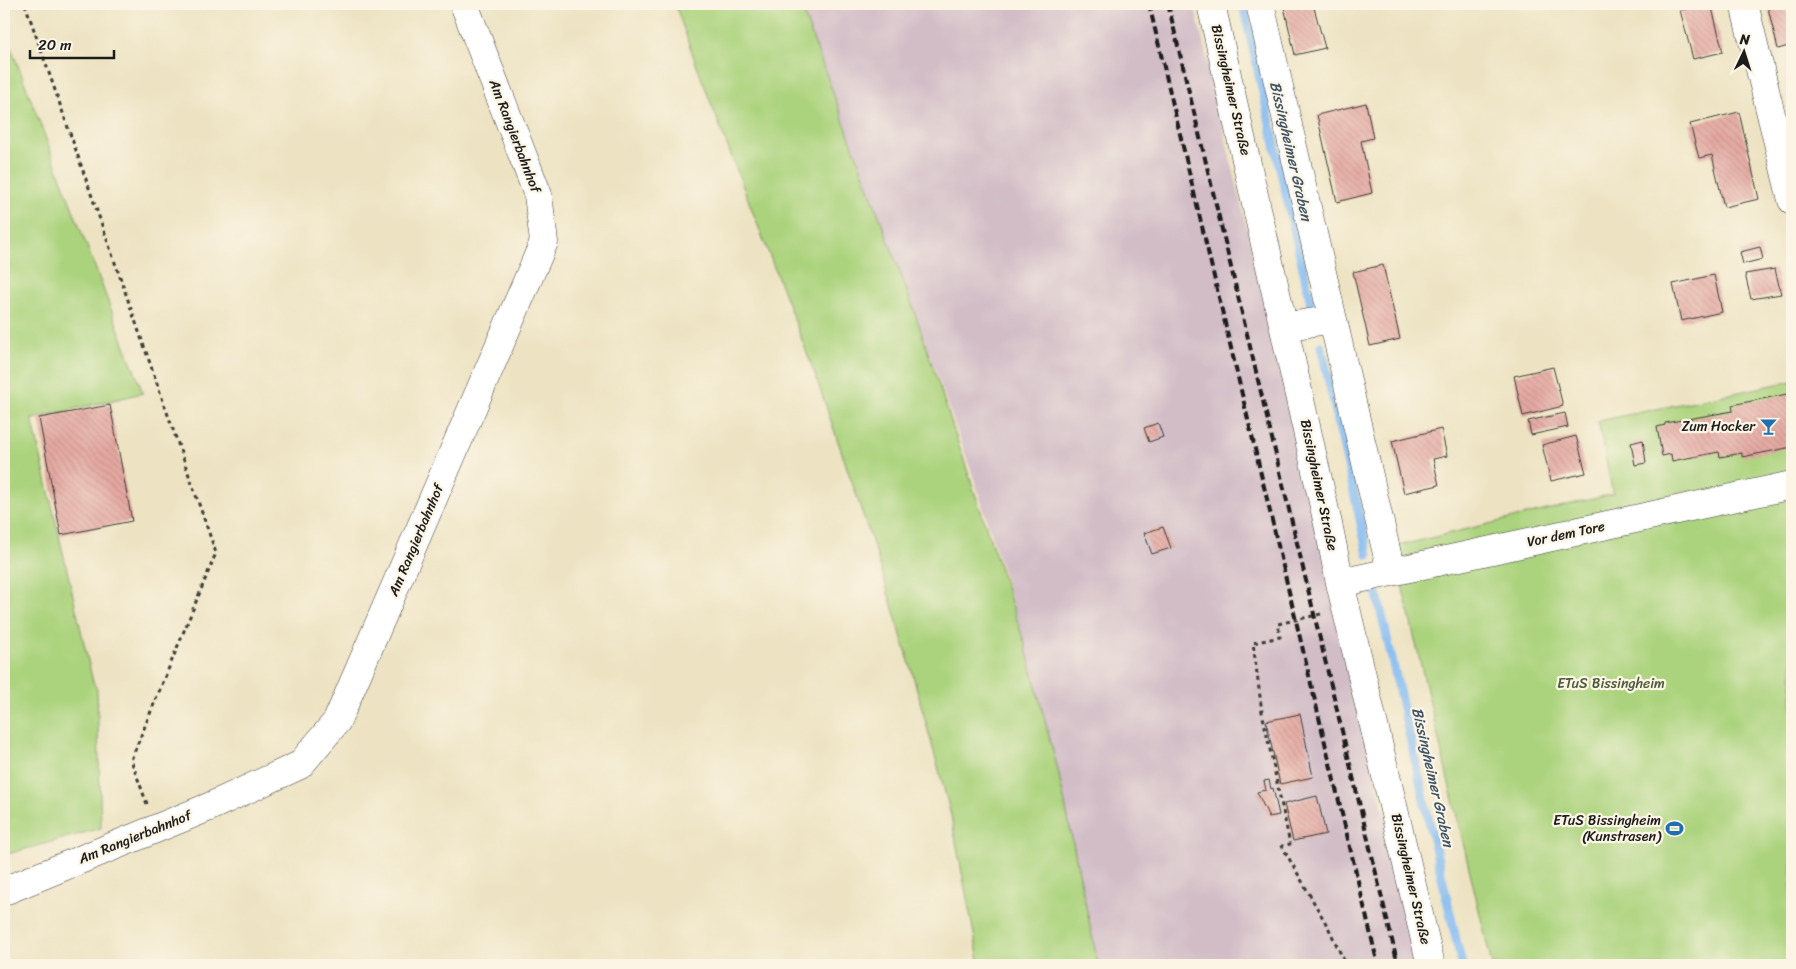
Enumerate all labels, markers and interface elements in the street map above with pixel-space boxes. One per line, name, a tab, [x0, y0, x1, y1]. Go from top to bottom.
street label: Bissingheimer Straße	[1204, 22, 1258, 158]
text: N	[1738, 27, 1751, 52]
scale bar	[30, 28, 114, 60]
north arrow	[1718, 28, 1768, 78]
text: 20 m	[38, 32, 72, 58]
street label: Am Rangierbahnhof	[481, 75, 549, 198]
water label: Bissingheimer Graben	[1262, 79, 1320, 225]
place label: Zum Hocker	[1682, 414, 1756, 439]
bar icon: Zum Hocker	[1759, 416, 1779, 436]
street label: Bissingheimer Straße	[1293, 417, 1345, 553]
street label: Am Rangierbahnhof	[381, 478, 452, 601]
street label: Vor dem Tore	[1525, 514, 1607, 554]
park label: ETuS Bissingheim	[1557, 671, 1665, 696]
water label: Bissingheimer Graben	[1404, 705, 1462, 851]
street label: Am Rangierbahnhof	[74, 802, 197, 871]
place label: ETuS Bissingheim (Kunstrasen)	[1553, 808, 1662, 849]
street label: Bissingheimer Straße	[1384, 811, 1438, 947]
sports icon: ETuS Bissingheim (Kunstrasen)	[1665, 818, 1685, 838]

